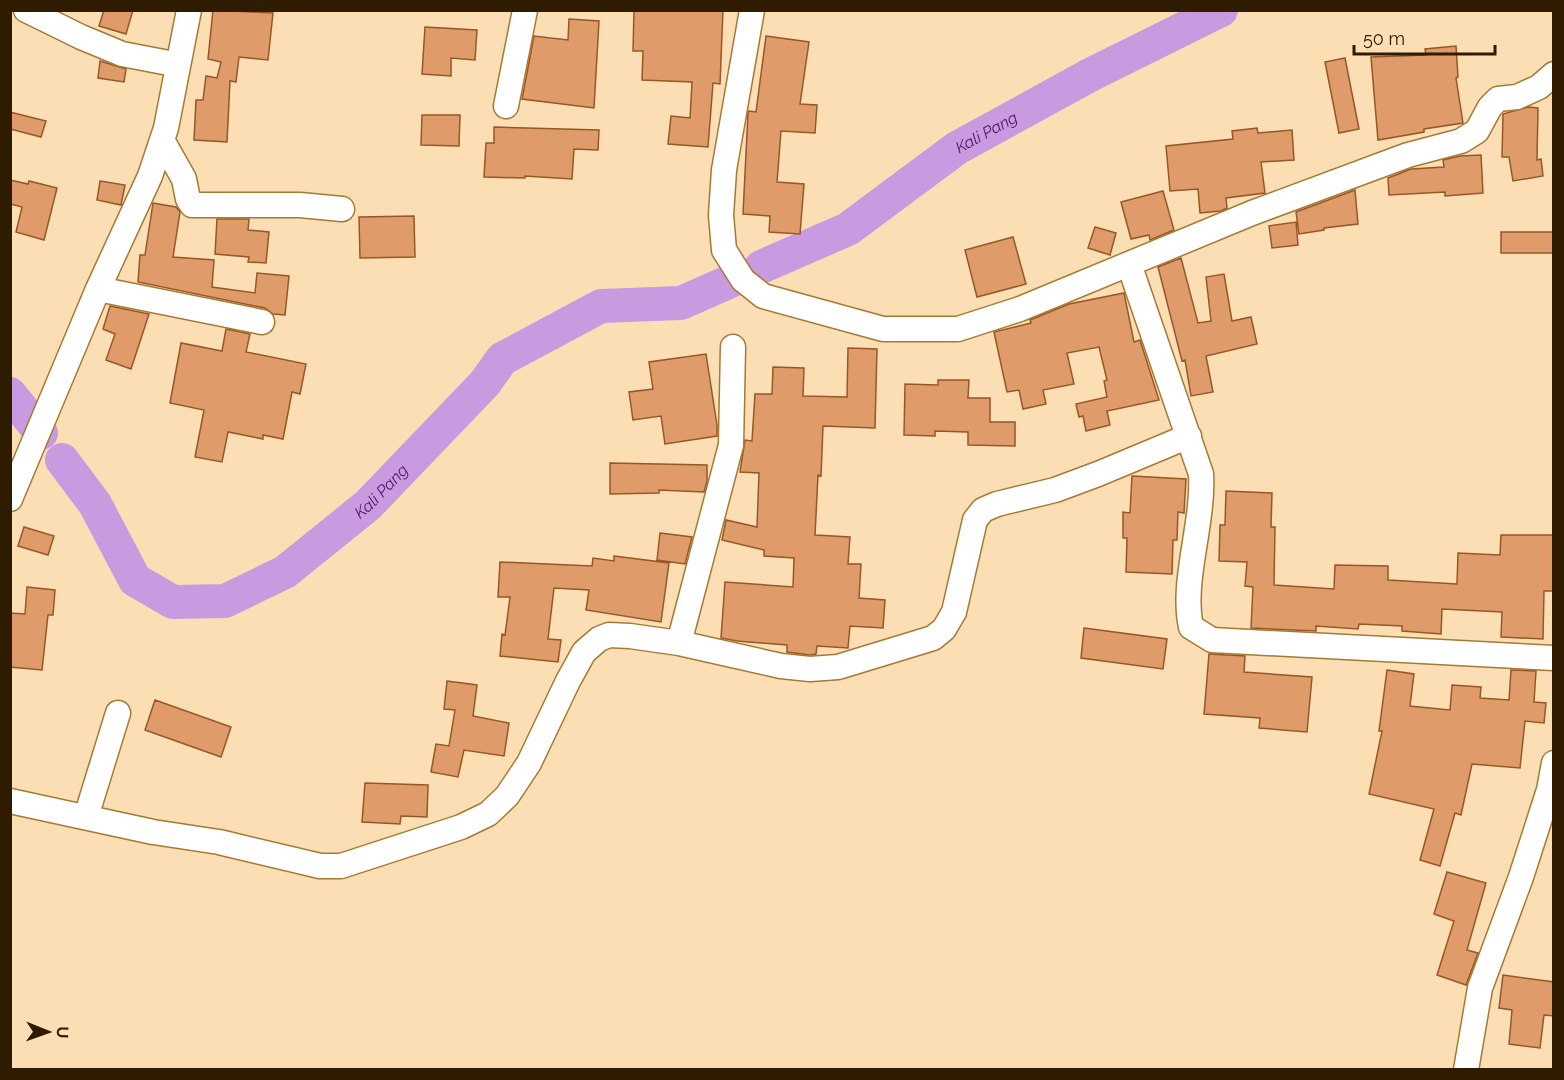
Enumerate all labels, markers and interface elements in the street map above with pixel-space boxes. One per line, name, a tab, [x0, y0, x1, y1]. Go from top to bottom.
scale bar	[1354, 18, 1495, 56]
text: 50 m	[1363, 28, 1405, 49]
water label: Kali Pang	[952, 107, 1021, 157]
water label: Kali Pang	[350, 460, 412, 522]
north arrow	[18, 1002, 78, 1062]
text: U	[53, 1026, 72, 1038]

